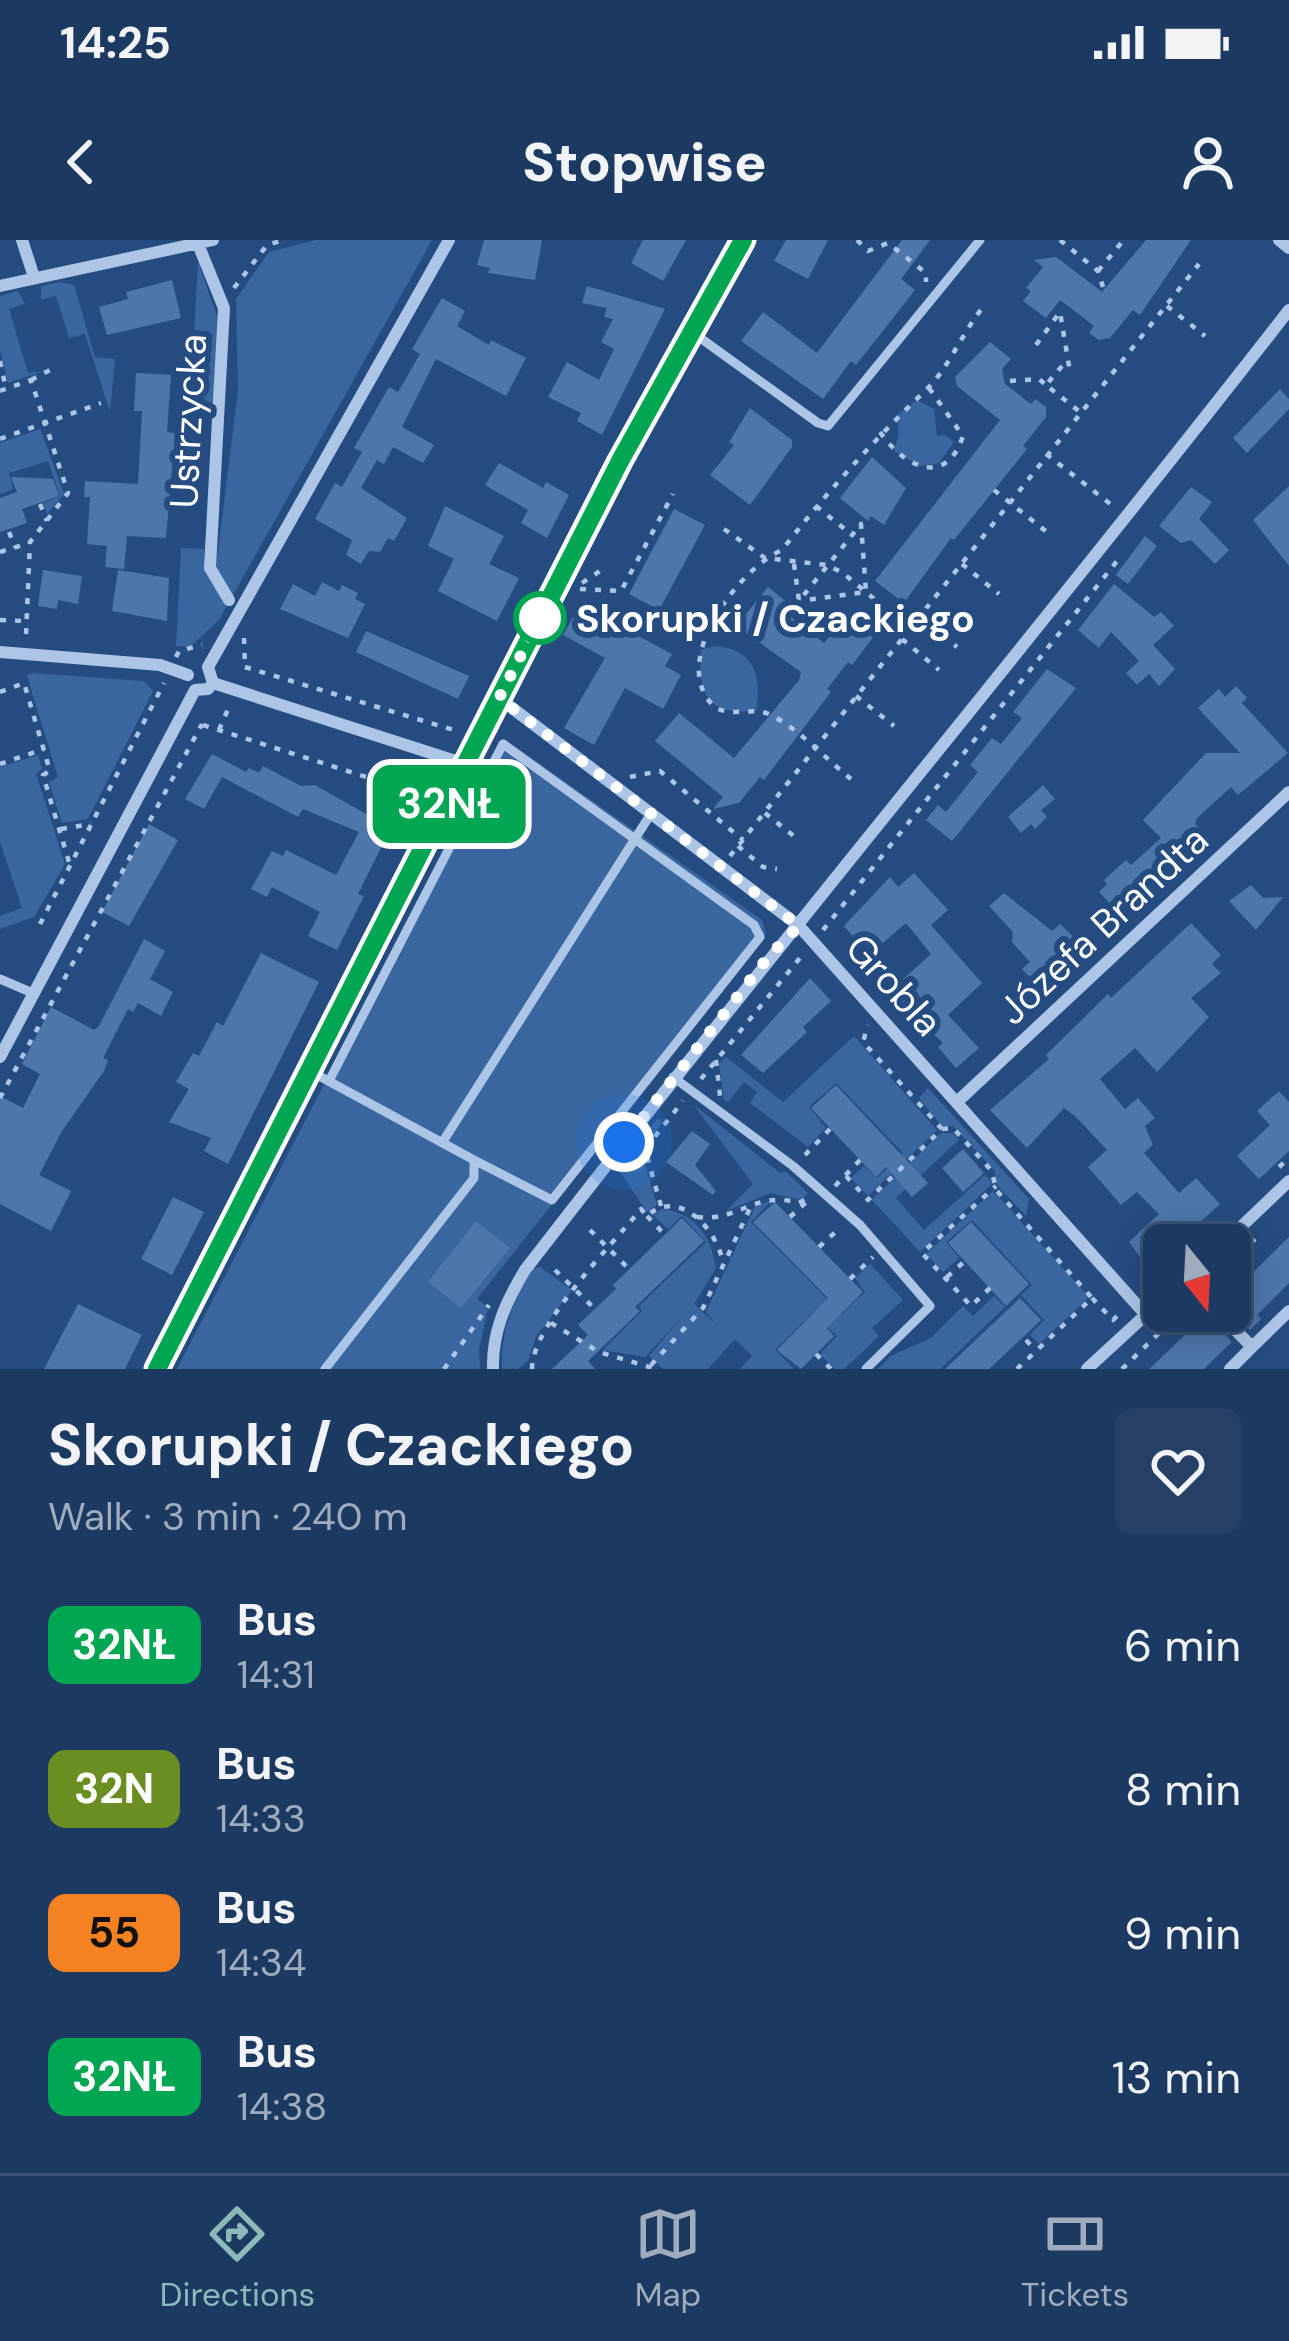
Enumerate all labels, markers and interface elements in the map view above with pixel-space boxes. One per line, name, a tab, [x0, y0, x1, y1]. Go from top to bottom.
text: 14:25	[60, 13, 171, 72]
text: Stopwise	[522, 127, 767, 198]
icon: back	[48, 129, 114, 195]
icon: person	[1175, 129, 1241, 195]
street label: Ustrzycka	[158, 332, 218, 510]
marker: Skorupki / Czackiego	[515, 593, 565, 643]
place label: Skorupki / Czackiego	[576, 593, 975, 644]
line badge: 32NŁ	[365, 765, 533, 843]
text: 32NŁ	[397, 776, 501, 831]
street label: Józefa Brandta	[987, 815, 1219, 1035]
street label: Grobla	[835, 923, 953, 1047]
your location	[594, 1112, 654, 1172]
north arrow	[1143, 1224, 1251, 1332]
map controls	[1143, 1224, 1251, 1332]
text: Skorupki / Czackiego	[48, 1408, 635, 1483]
button: heart	[1115, 1408, 1241, 1534]
text: Walk · 3 min · 240 m	[48, 1491, 408, 1542]
text: Bus	[237, 1590, 317, 1649]
text: 6 min	[1124, 1616, 1241, 1675]
text: 32NŁ	[72, 1617, 177, 1672]
text: 14:31	[237, 1649, 315, 1700]
text: Bus	[216, 1734, 296, 1793]
text: 8 min	[1125, 1760, 1241, 1819]
text: 32N	[74, 1761, 154, 1816]
text: 14:33	[216, 1793, 306, 1844]
text: Bus	[216, 1878, 296, 1937]
text: 9 min	[1124, 1904, 1241, 1963]
text: 55	[88, 1905, 140, 1960]
text: 14:34	[216, 1937, 306, 1988]
text: Bus	[237, 2022, 317, 2081]
text: 13 min	[1112, 2048, 1241, 2107]
text: 32NŁ	[72, 2049, 177, 2104]
text: 14:38	[237, 2081, 327, 2132]
tab: Directions	[160, 2201, 315, 2316]
tab: Map	[635, 2201, 701, 2316]
tab: Tickets	[1021, 2201, 1129, 2316]

